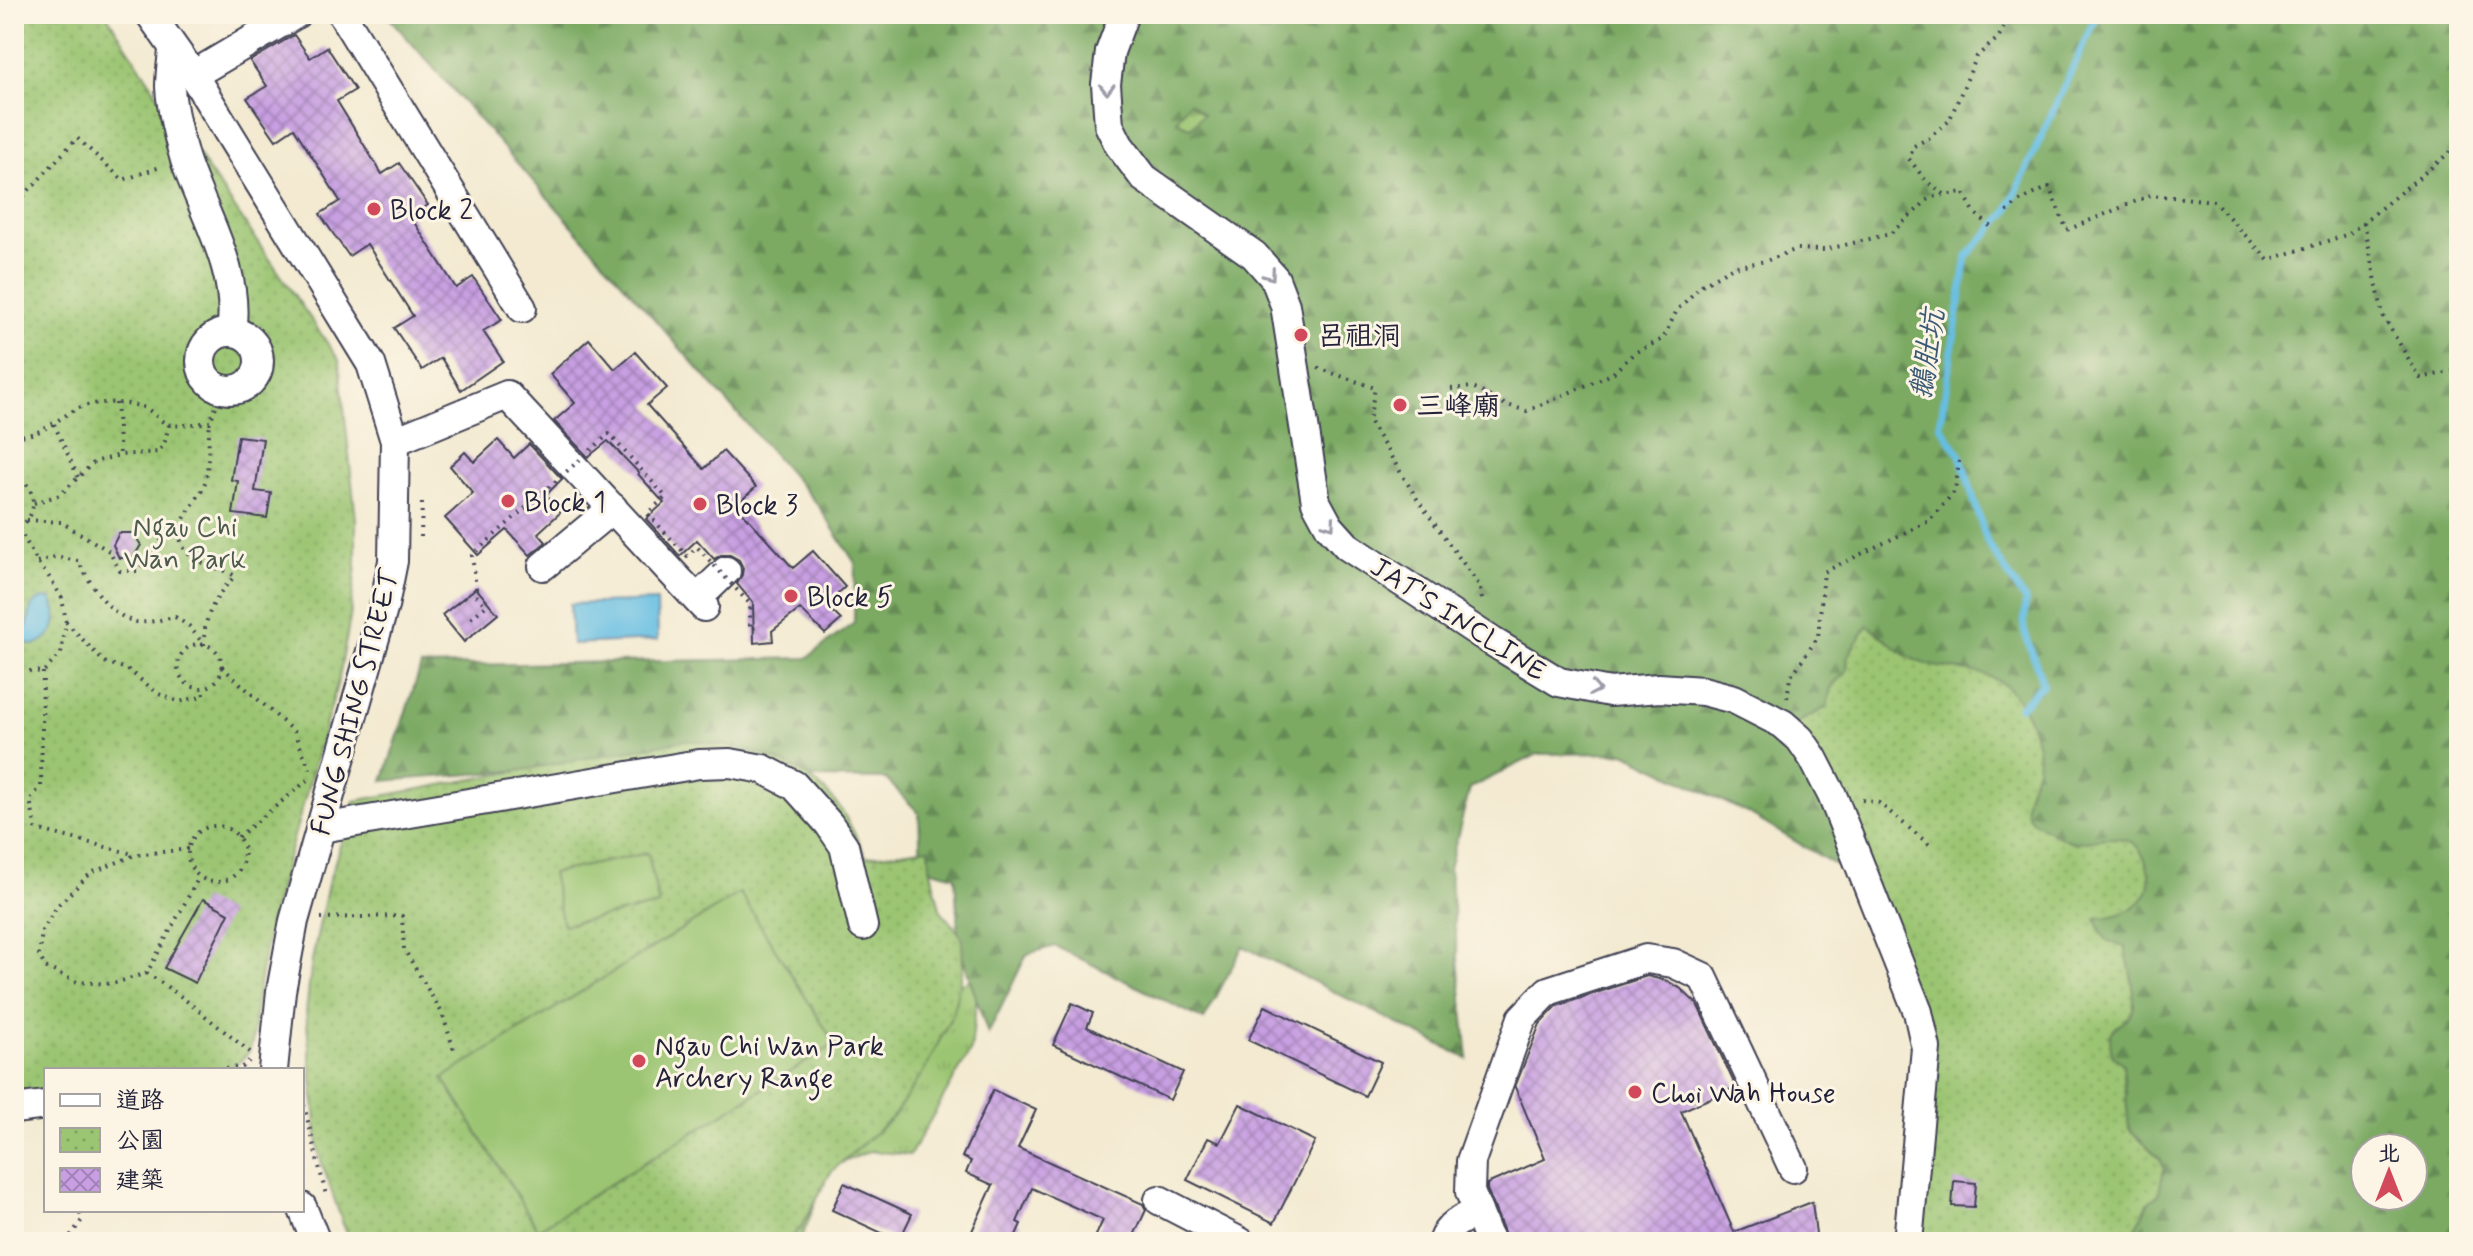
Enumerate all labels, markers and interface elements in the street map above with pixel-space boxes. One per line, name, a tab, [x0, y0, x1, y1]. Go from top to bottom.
one-way arrow	[1098, 83, 1116, 96]
place label: Block 2	[390, 193, 473, 230]
marker: Block 2	[365, 200, 383, 218]
one-way arrow	[1260, 266, 1275, 281]
water label: 鵝肚坑	[1902, 304, 1955, 402]
place label: 呂祖洞	[1317, 319, 1401, 356]
marker: 呂祖洞	[1292, 326, 1310, 344]
place label: 三峰廟	[1416, 389, 1500, 426]
marker: 三峰廟	[1391, 396, 1409, 414]
place label: Block 1	[524, 485, 606, 522]
place label: Block 3	[716, 488, 798, 525]
marker: Block 1	[499, 492, 517, 510]
marker: Block 3	[691, 495, 709, 513]
park label: Ngau Chi Wan Park	[124, 510, 247, 579]
one-way arrow	[1320, 516, 1335, 530]
street label: JAT'S INCLINE	[1363, 549, 1553, 691]
street label: FUNG SHING STREET	[303, 565, 410, 840]
place label: Block 5	[807, 580, 893, 617]
marker: Block 5	[782, 587, 800, 605]
one-way arrow	[1588, 680, 1601, 697]
place label: Ngau Chi Wan Park Archery Range	[655, 1029, 884, 1101]
marker: Ngau Chi Wan Park Archery Range	[630, 1052, 648, 1070]
legend	[44, 1068, 304, 1212]
place label: Choi Wah House	[1651, 1076, 1836, 1113]
marker: Choi Wah House	[1626, 1083, 1644, 1101]
text: 道路	[116, 1086, 164, 1117]
text: 公園	[116, 1126, 164, 1157]
north arrow	[2349, 1132, 2429, 1212]
text: 北	[2378, 1140, 2400, 1168]
text: 建築	[116, 1166, 164, 1197]

